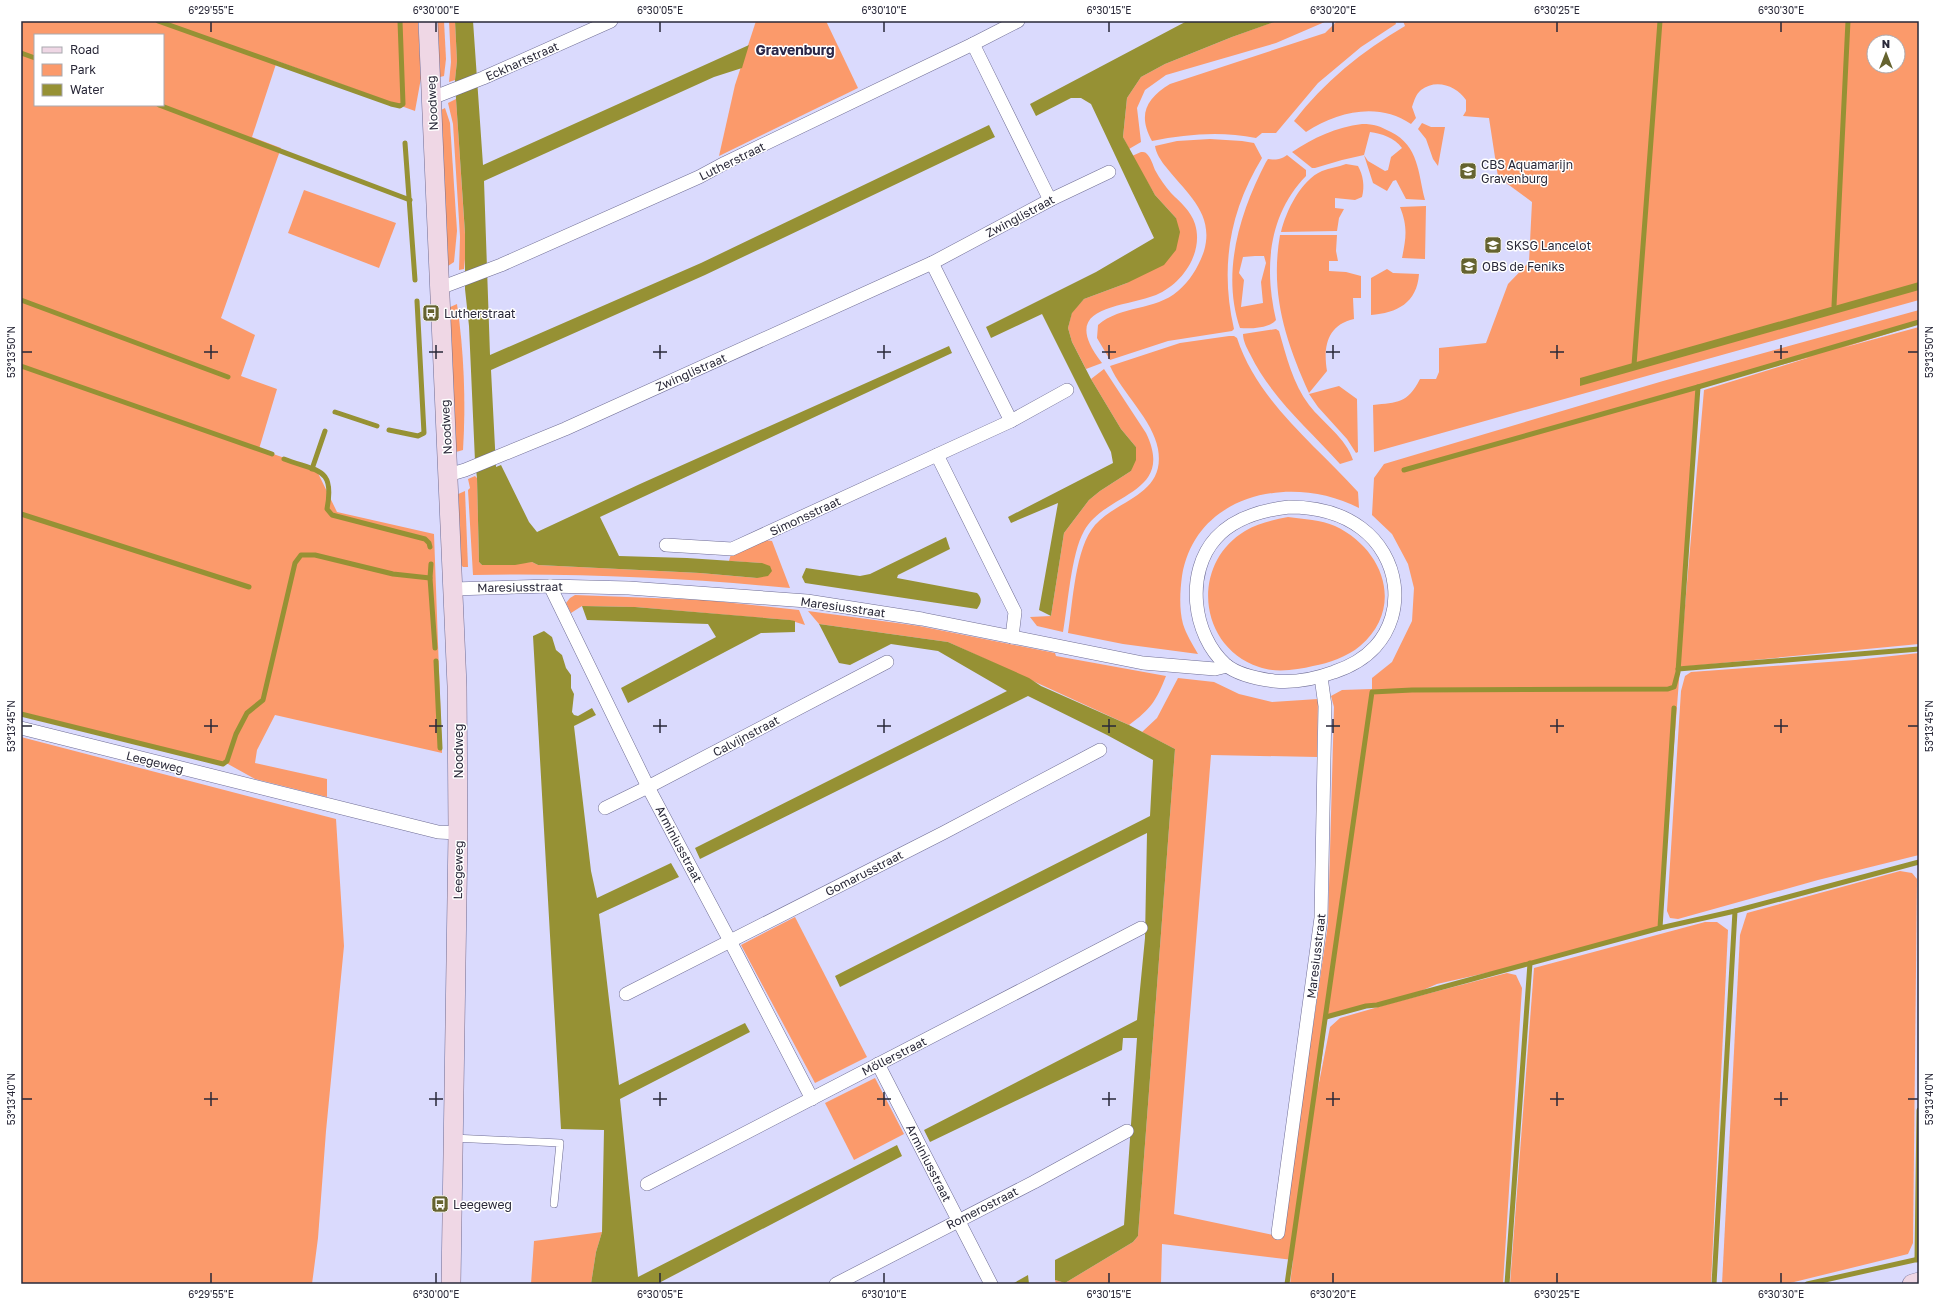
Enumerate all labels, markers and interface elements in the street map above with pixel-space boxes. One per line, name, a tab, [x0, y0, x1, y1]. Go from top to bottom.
text: 6°29'55"E	[188, 4, 234, 16]
text: 6°30'00"E	[413, 4, 459, 16]
text: 6°30'05"E	[637, 4, 683, 16]
text: 6°30'10"E	[861, 4, 907, 16]
text: 6°30'15"E	[1087, 4, 1131, 16]
text: 6°30'20"E	[1310, 4, 1356, 16]
text: 6°30'25"E	[1534, 4, 1580, 16]
text: 6°30'30"E	[1758, 4, 1804, 16]
legend	[34, 34, 164, 106]
north arrow	[1866, 34, 1906, 74]
text: N	[1882, 37, 1890, 50]
street label: Eckhartstraat	[483, 38, 561, 84]
district label: Gravenburg	[755, 41, 835, 58]
text: Road	[70, 42, 99, 57]
text: Park	[70, 62, 96, 77]
street label: Noodweg	[423, 75, 441, 131]
text: Water	[70, 82, 104, 97]
street label: Lutherstraat	[697, 138, 768, 183]
place label: CBS Aquamarijn Gravenburg	[1481, 157, 1573, 186]
school or university icon: CBS Aquamarijn Gravenburg	[1458, 161, 1478, 181]
street label: Zwinglistraat	[983, 192, 1057, 240]
school or university icon: SKSG Lancelot	[1483, 235, 1503, 255]
place label: SKSG Lancelot	[1506, 238, 1591, 253]
school or university icon: OBS de Feniks	[1459, 256, 1479, 276]
place label: OBS de Feniks	[1482, 259, 1565, 274]
bus stop icon: Lutherstraat	[421, 303, 441, 323]
place label: Lutherstraat	[444, 306, 516, 321]
text: 53°13'50"N	[5, 326, 17, 378]
text: 53°13'50"N	[1923, 326, 1935, 378]
street label: Zwinglistraat	[653, 350, 729, 394]
street label: Noodweg	[437, 399, 455, 455]
street label: Simonsstraat	[767, 493, 843, 539]
street label: Maresiusstraat	[477, 579, 563, 595]
street label: Maresiusstraat	[799, 594, 887, 620]
text: 53°13'45"N	[5, 700, 17, 752]
text: 53°13'45"N	[1923, 700, 1935, 752]
street label: Calvijnstraat	[710, 712, 782, 760]
street label: Noodweg	[451, 724, 466, 778]
street label: Leegeweg	[125, 748, 185, 776]
street label: Arminiusstraat	[652, 803, 706, 885]
street label: Leegeweg	[450, 840, 466, 900]
street label: Gomarusstraat	[823, 847, 906, 899]
street label: Maresiusstraat	[1303, 912, 1329, 999]
street label: Möllerstraat	[859, 1033, 929, 1079]
text: 53°13'40"N	[5, 1073, 17, 1125]
text: 53°13'40"N	[1923, 1073, 1935, 1125]
street label: Arminiusstraat	[903, 1122, 955, 1204]
street label: Romerostraat	[944, 1183, 1021, 1233]
bus stop icon: Leegeweg	[430, 1194, 450, 1214]
place label: Leegeweg	[453, 1197, 512, 1212]
text: 6°29'55"E	[188, 1288, 234, 1300]
text: 6°30'00"E	[413, 1288, 459, 1300]
text: 6°30'05"E	[637, 1288, 683, 1300]
text: 6°30'10"E	[861, 1288, 907, 1300]
text: 6°30'15"E	[1087, 1288, 1131, 1300]
text: 6°30'20"E	[1310, 1288, 1356, 1300]
text: 6°30'25"E	[1534, 1288, 1580, 1300]
text: 6°30'30"E	[1758, 1288, 1804, 1300]

